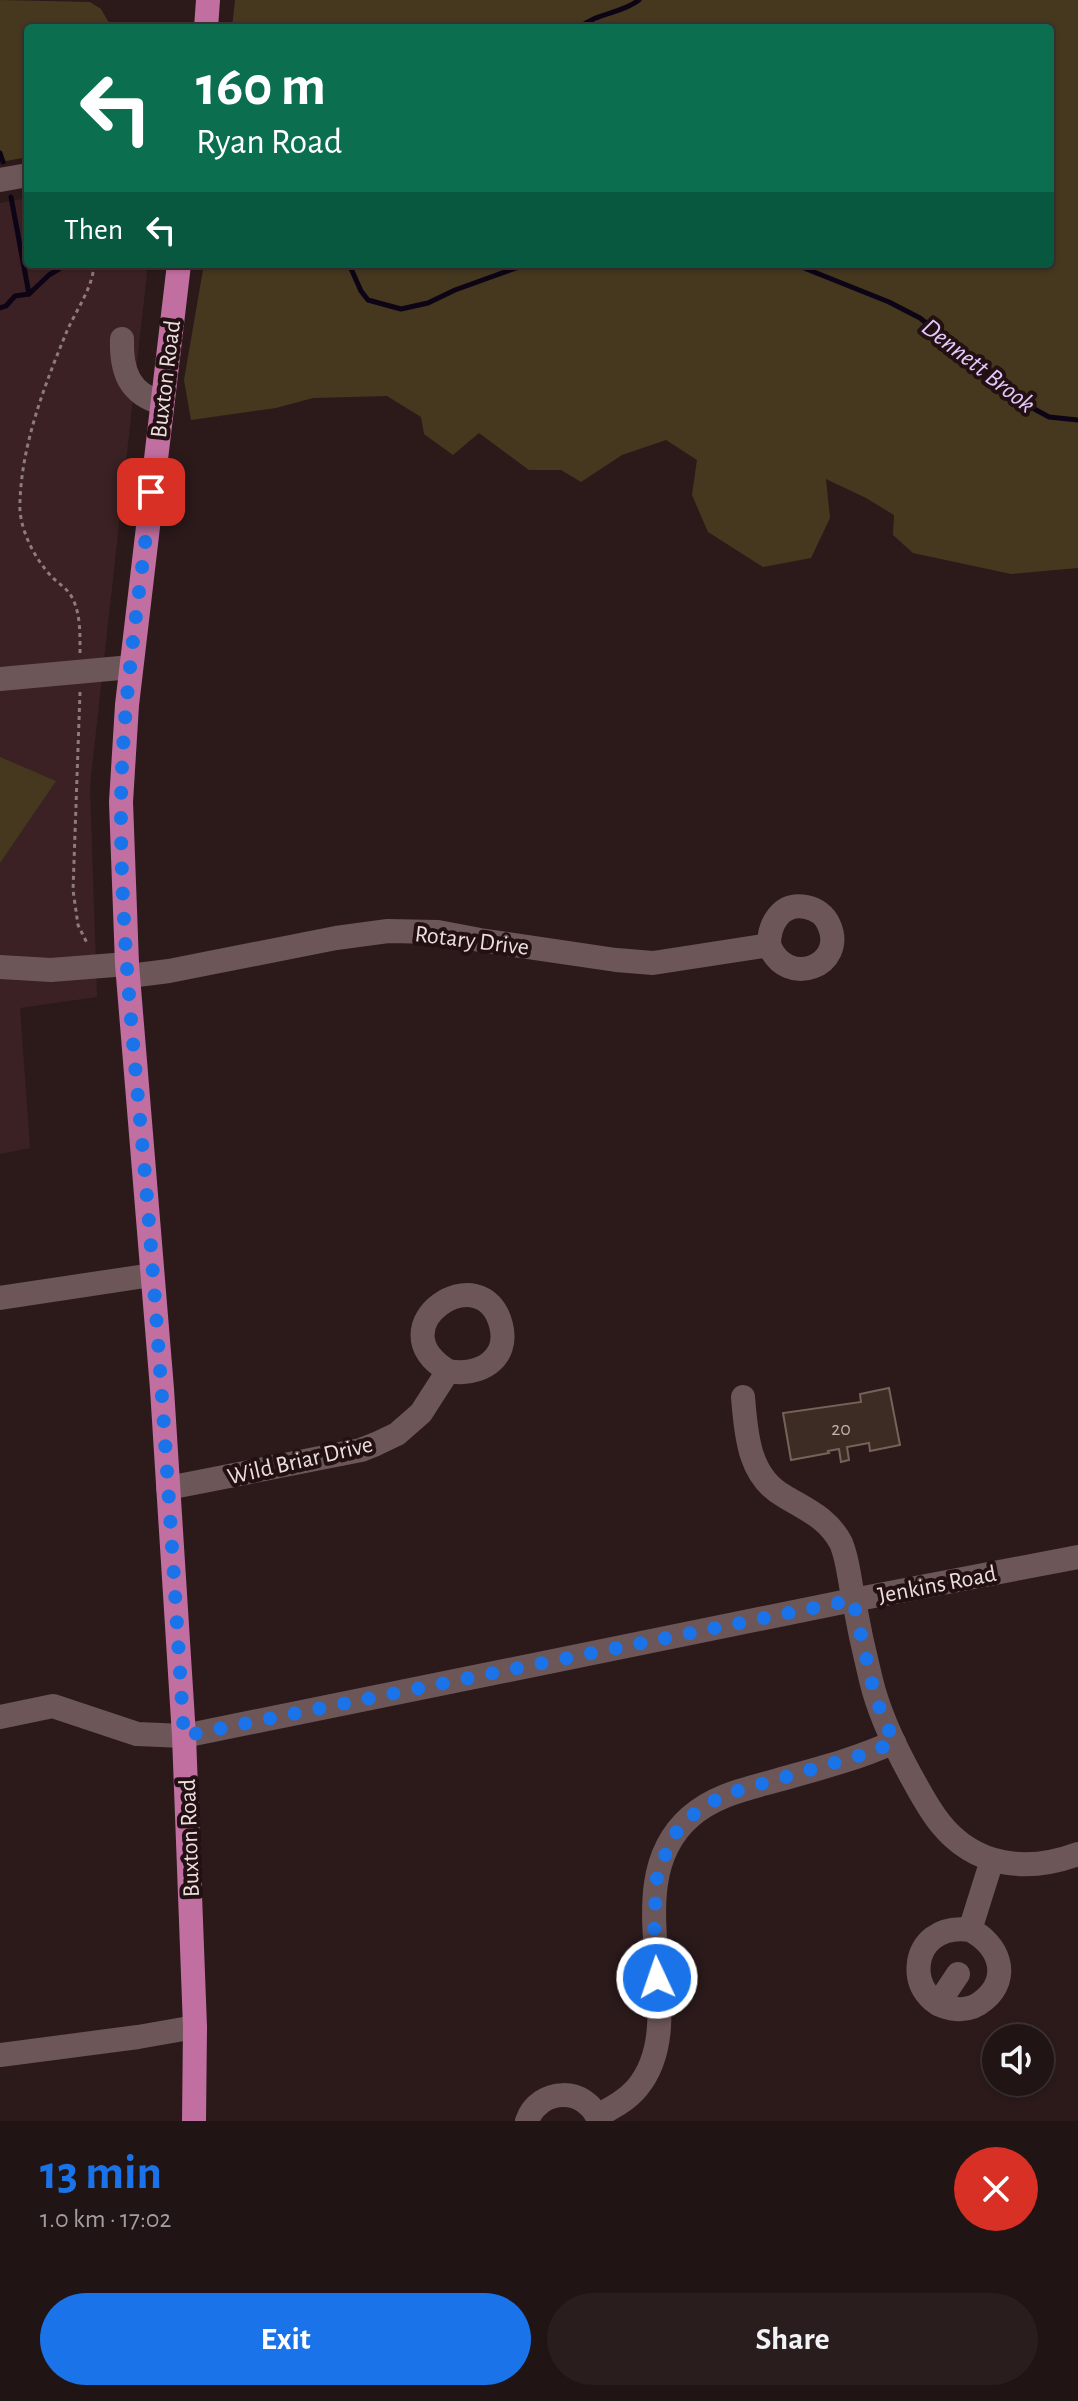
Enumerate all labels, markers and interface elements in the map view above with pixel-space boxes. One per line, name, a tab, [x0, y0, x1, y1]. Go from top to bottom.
icon: left	[64, 56, 168, 160]
text: 160 m	[196, 59, 326, 115]
text: Ryan Road	[196, 124, 342, 160]
icon: left	[139, 208, 183, 252]
text: Then	[64, 215, 123, 245]
water label: Dennett Brook	[917, 314, 1040, 418]
street label: Buxton Road	[147, 319, 185, 439]
pin	[117, 458, 185, 526]
icon: arrive	[129, 470, 173, 514]
street label: Rotary Drive	[413, 922, 530, 960]
house number: 20	[831, 1419, 851, 1439]
street label: Wild Briar Drive	[225, 1433, 375, 1489]
street label: Jenkins Road	[876, 1562, 998, 1608]
street label: Buxton Road	[176, 1778, 204, 1898]
position arrow	[615, 1936, 699, 2020]
map controls	[982, 2024, 1054, 2096]
button: sound	[982, 2024, 1054, 2096]
button: close	[954, 2147, 1038, 2231]
text: 13 min	[40, 2150, 162, 2198]
text: 1.0 km · 17:02	[40, 2206, 171, 2232]
button: Exit	[40, 2293, 531, 2385]
button: Share	[547, 2293, 1038, 2385]

